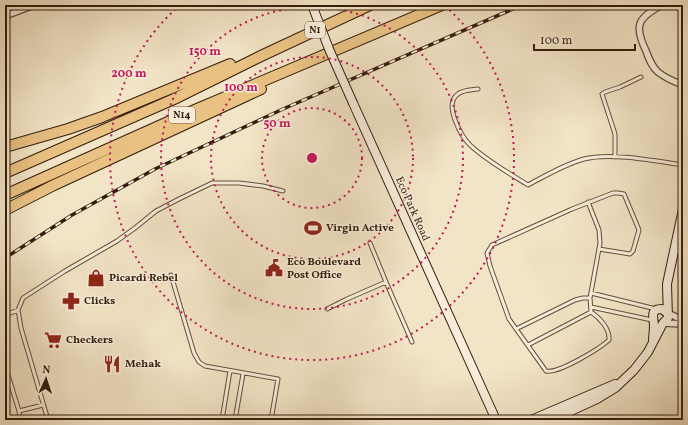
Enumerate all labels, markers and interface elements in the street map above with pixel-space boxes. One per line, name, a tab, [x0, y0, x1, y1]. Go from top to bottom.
road number: N1	[305, 22, 325, 38]
scale bar	[534, 26, 635, 52]
text: 100 m	[540, 33, 573, 49]
text: 150 m	[189, 44, 221, 60]
text: 200 m	[111, 66, 147, 82]
text: 100 m	[224, 80, 258, 96]
road number: N14	[169, 107, 195, 123]
text: 50 m	[263, 116, 291, 132]
centre of rings	[305, 151, 319, 165]
street label: Eco Park Road	[391, 174, 433, 244]
sports icon: Virgin Active	[303, 218, 323, 238]
place label: Virgin Active	[326, 221, 394, 236]
place label: Eco Boulevard Post Office	[287, 255, 361, 283]
public building icon: Eco Boulevard Post Office	[264, 258, 284, 278]
shop icon: Picardi Rebel	[86, 268, 106, 288]
place label: Picardi Rebel	[109, 271, 178, 286]
pharmacy icon: Clicks	[61, 291, 81, 311]
place label: Clicks	[84, 294, 115, 309]
supermarket icon: Checkers	[43, 330, 63, 350]
place label: Checkers	[66, 333, 113, 348]
restaurant icon: Mehak	[102, 354, 122, 374]
place label: Mehak	[125, 357, 161, 372]
north arrow	[26, 359, 66, 399]
text: N	[42, 363, 51, 378]

